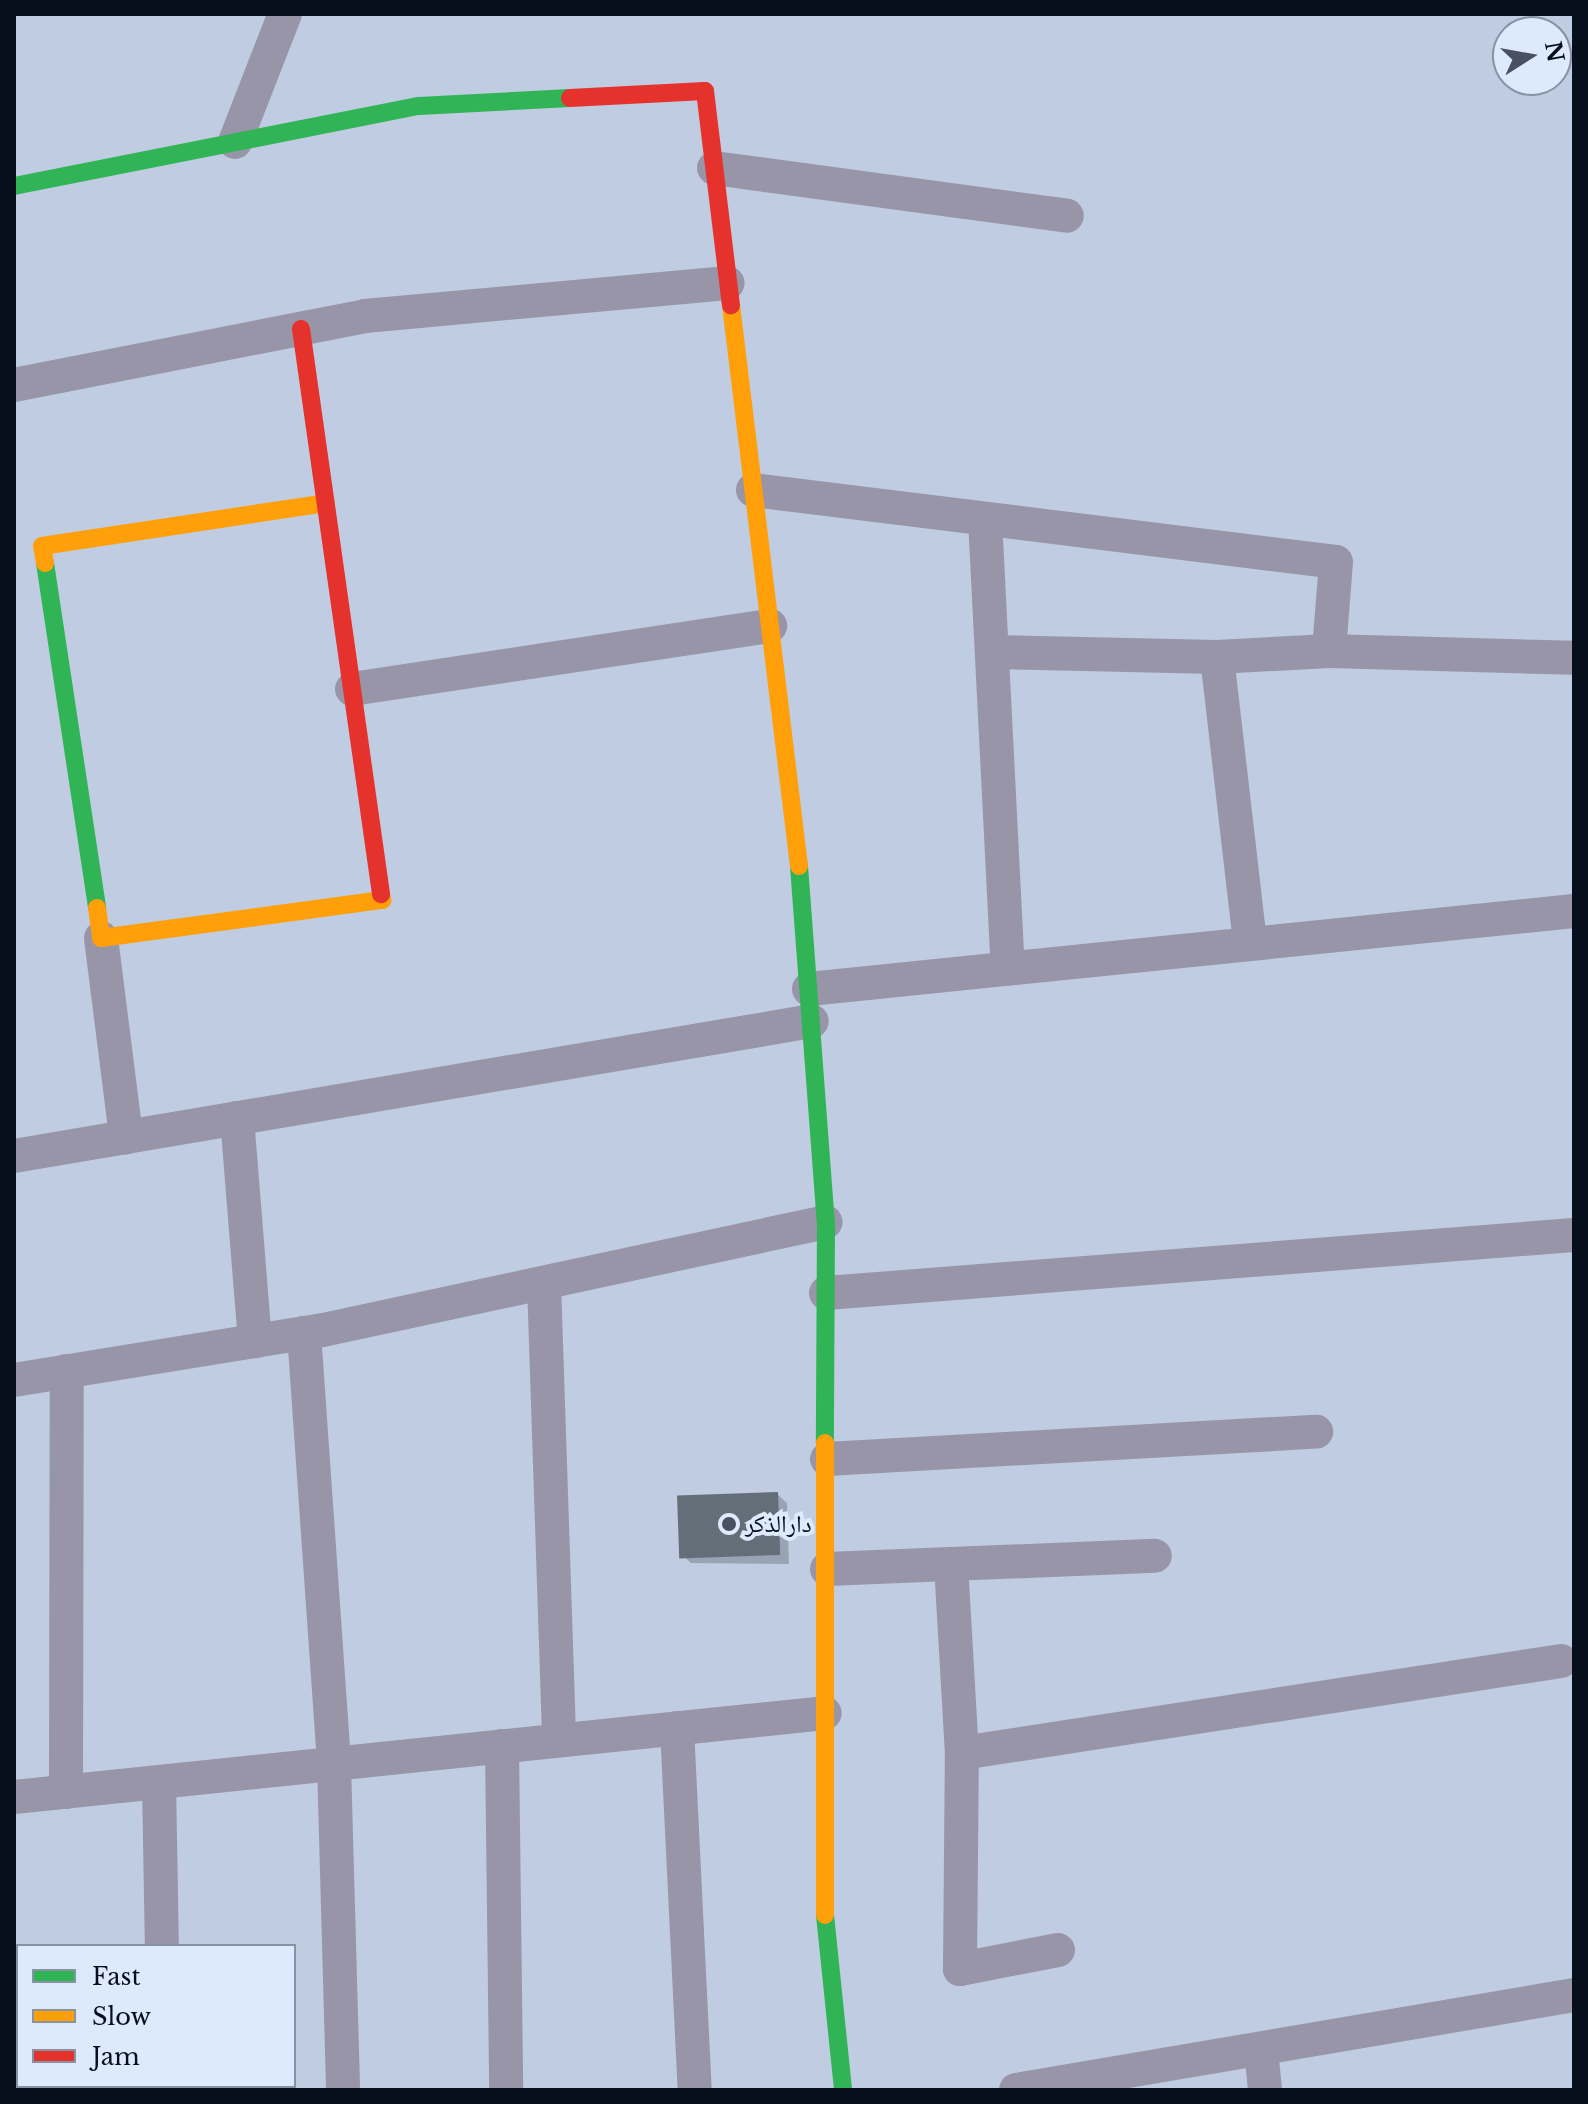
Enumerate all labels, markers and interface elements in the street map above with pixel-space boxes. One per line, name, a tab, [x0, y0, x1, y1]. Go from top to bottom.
north arrow	[1492, 16, 1572, 96]
text: N	[1539, 39, 1569, 64]
place label: دارالذکر	[745, 1510, 812, 1538]
marker: دارالذکر	[720, 1515, 738, 1533]
legend	[16, 1944, 296, 2088]
text: Fast	[92, 1962, 140, 1991]
text: Slow	[92, 2002, 151, 2031]
text: Jam	[92, 2042, 140, 2071]

